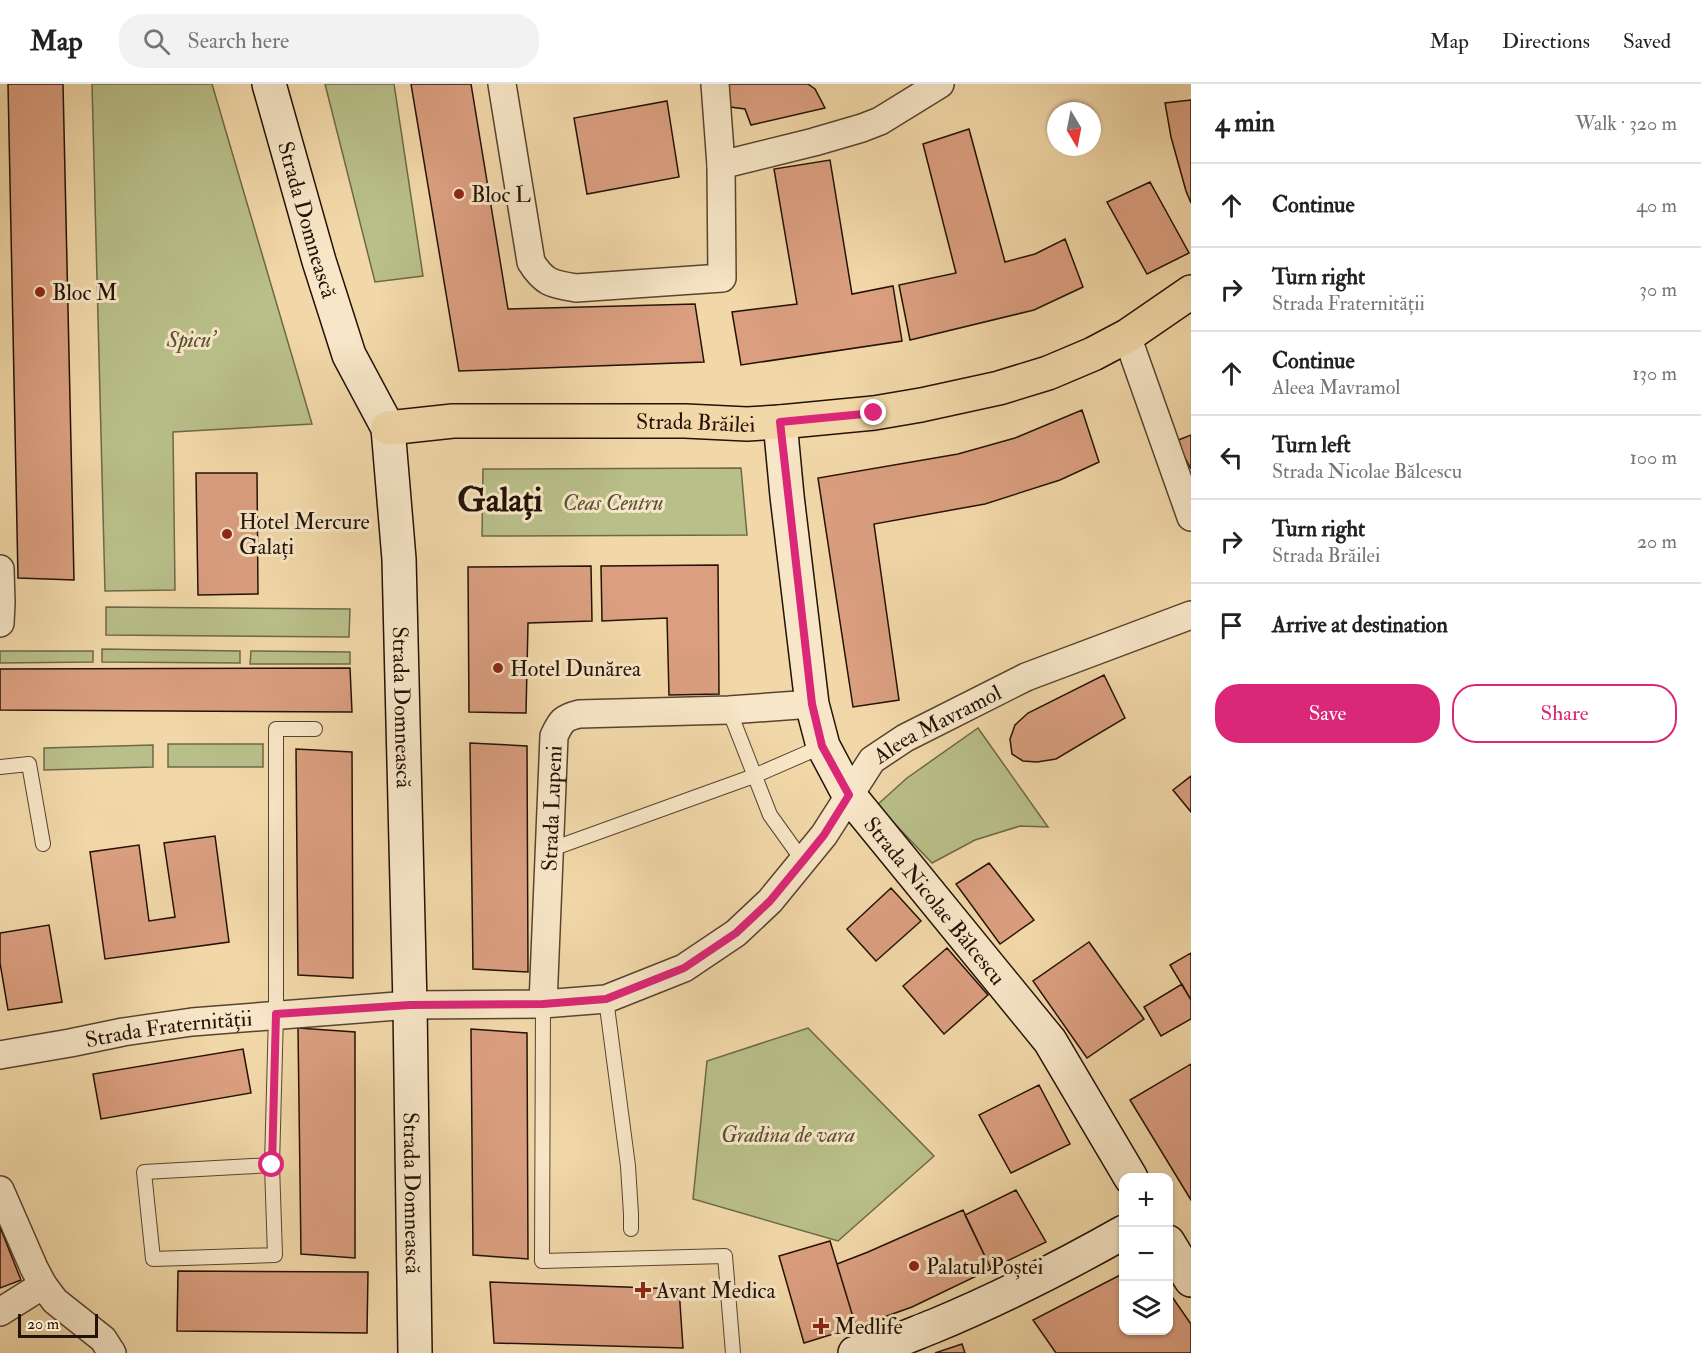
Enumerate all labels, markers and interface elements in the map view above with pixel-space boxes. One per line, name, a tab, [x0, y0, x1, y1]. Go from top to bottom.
search box	[119, 14, 539, 68]
text: Map	[30, 24, 83, 59]
icon: search	[140, 25, 173, 58]
text: Search here	[188, 27, 289, 55]
text: Map	[1429, 28, 1469, 55]
text: Directions	[1502, 28, 1590, 55]
text: Saved	[1623, 28, 1671, 55]
north arrow	[1047, 102, 1101, 156]
text: 4 min	[1215, 107, 1275, 139]
text: Walk · 320 m	[1575, 111, 1677, 136]
street label: Strada Domnească	[271, 138, 343, 303]
place label: Bloc L	[471, 181, 531, 209]
marker: Bloc L	[452, 187, 466, 201]
icon: ahead	[1215, 189, 1248, 222]
text: Continue	[1272, 191, 1355, 219]
text: 40 m	[1636, 193, 1677, 218]
text: Turn right	[1272, 263, 1365, 291]
icon: right	[1215, 273, 1248, 306]
text: 30 m	[1639, 277, 1677, 302]
place label: Bloc M	[52, 279, 117, 307]
marker: Bloc M	[33, 285, 47, 299]
text: Strada Fraternității	[1272, 291, 1425, 316]
park label: Spicu'	[166, 326, 218, 354]
text: Continue	[1272, 347, 1355, 375]
icon: ahead	[1215, 357, 1248, 390]
text: 130 m	[1632, 361, 1677, 386]
text: Aleea Mavramol	[1272, 375, 1400, 400]
route end	[860, 399, 886, 425]
street label: Strada Brăilei	[636, 408, 756, 439]
text: Turn left	[1272, 431, 1351, 459]
icon: left	[1215, 441, 1248, 474]
text: 100 m	[1630, 445, 1677, 470]
text: Strada Nicolae Bălcescu	[1272, 459, 1462, 484]
district label: Galați	[457, 479, 543, 522]
park label: Ceas Centru	[563, 489, 663, 517]
place label: Hotel Mercure Galați	[239, 508, 370, 561]
text: Turn right	[1272, 515, 1365, 543]
icon: right	[1215, 525, 1248, 558]
marker: Hotel Mercure Galați	[220, 527, 234, 541]
text: 20 m	[1637, 529, 1677, 554]
text: Strada Brăilei	[1272, 543, 1380, 568]
icon: arrive	[1215, 609, 1248, 642]
text: Arrive at destination	[1272, 611, 1448, 639]
street label: Strada Domnească	[386, 626, 418, 789]
place label: Hotel Dunărea	[510, 655, 642, 683]
marker: Hotel Dunărea	[491, 661, 505, 675]
street label: Aleea Mavramol	[867, 679, 1006, 771]
button: Save	[1215, 684, 1440, 743]
button: Share	[1452, 684, 1677, 743]
street label: Strada Lupeni	[535, 745, 569, 872]
street label: Strada Nicolae Bălcescu	[857, 811, 1011, 991]
street label: Strada Fraternității	[83, 1004, 253, 1054]
street label: Strada Domnească	[397, 1112, 427, 1275]
park label: Gradina de vara	[721, 1121, 855, 1149]
route start	[258, 1151, 284, 1177]
map controls	[1119, 1173, 1173, 1335]
button: +	[1119, 1173, 1173, 1227]
button: −	[1119, 1227, 1173, 1281]
place label: Palatul Poștei	[926, 1253, 1044, 1281]
marker: Palatul Poștei	[907, 1259, 921, 1273]
place label: Avant Medica	[655, 1277, 776, 1305]
marker: Avant Medica	[634, 1281, 652, 1299]
button: layers	[1119, 1281, 1173, 1335]
scale bar	[18, 1311, 98, 1338]
place label: Medlife	[834, 1313, 903, 1341]
text: 20 m	[27, 1314, 59, 1334]
marker: Medlife	[812, 1317, 830, 1335]

